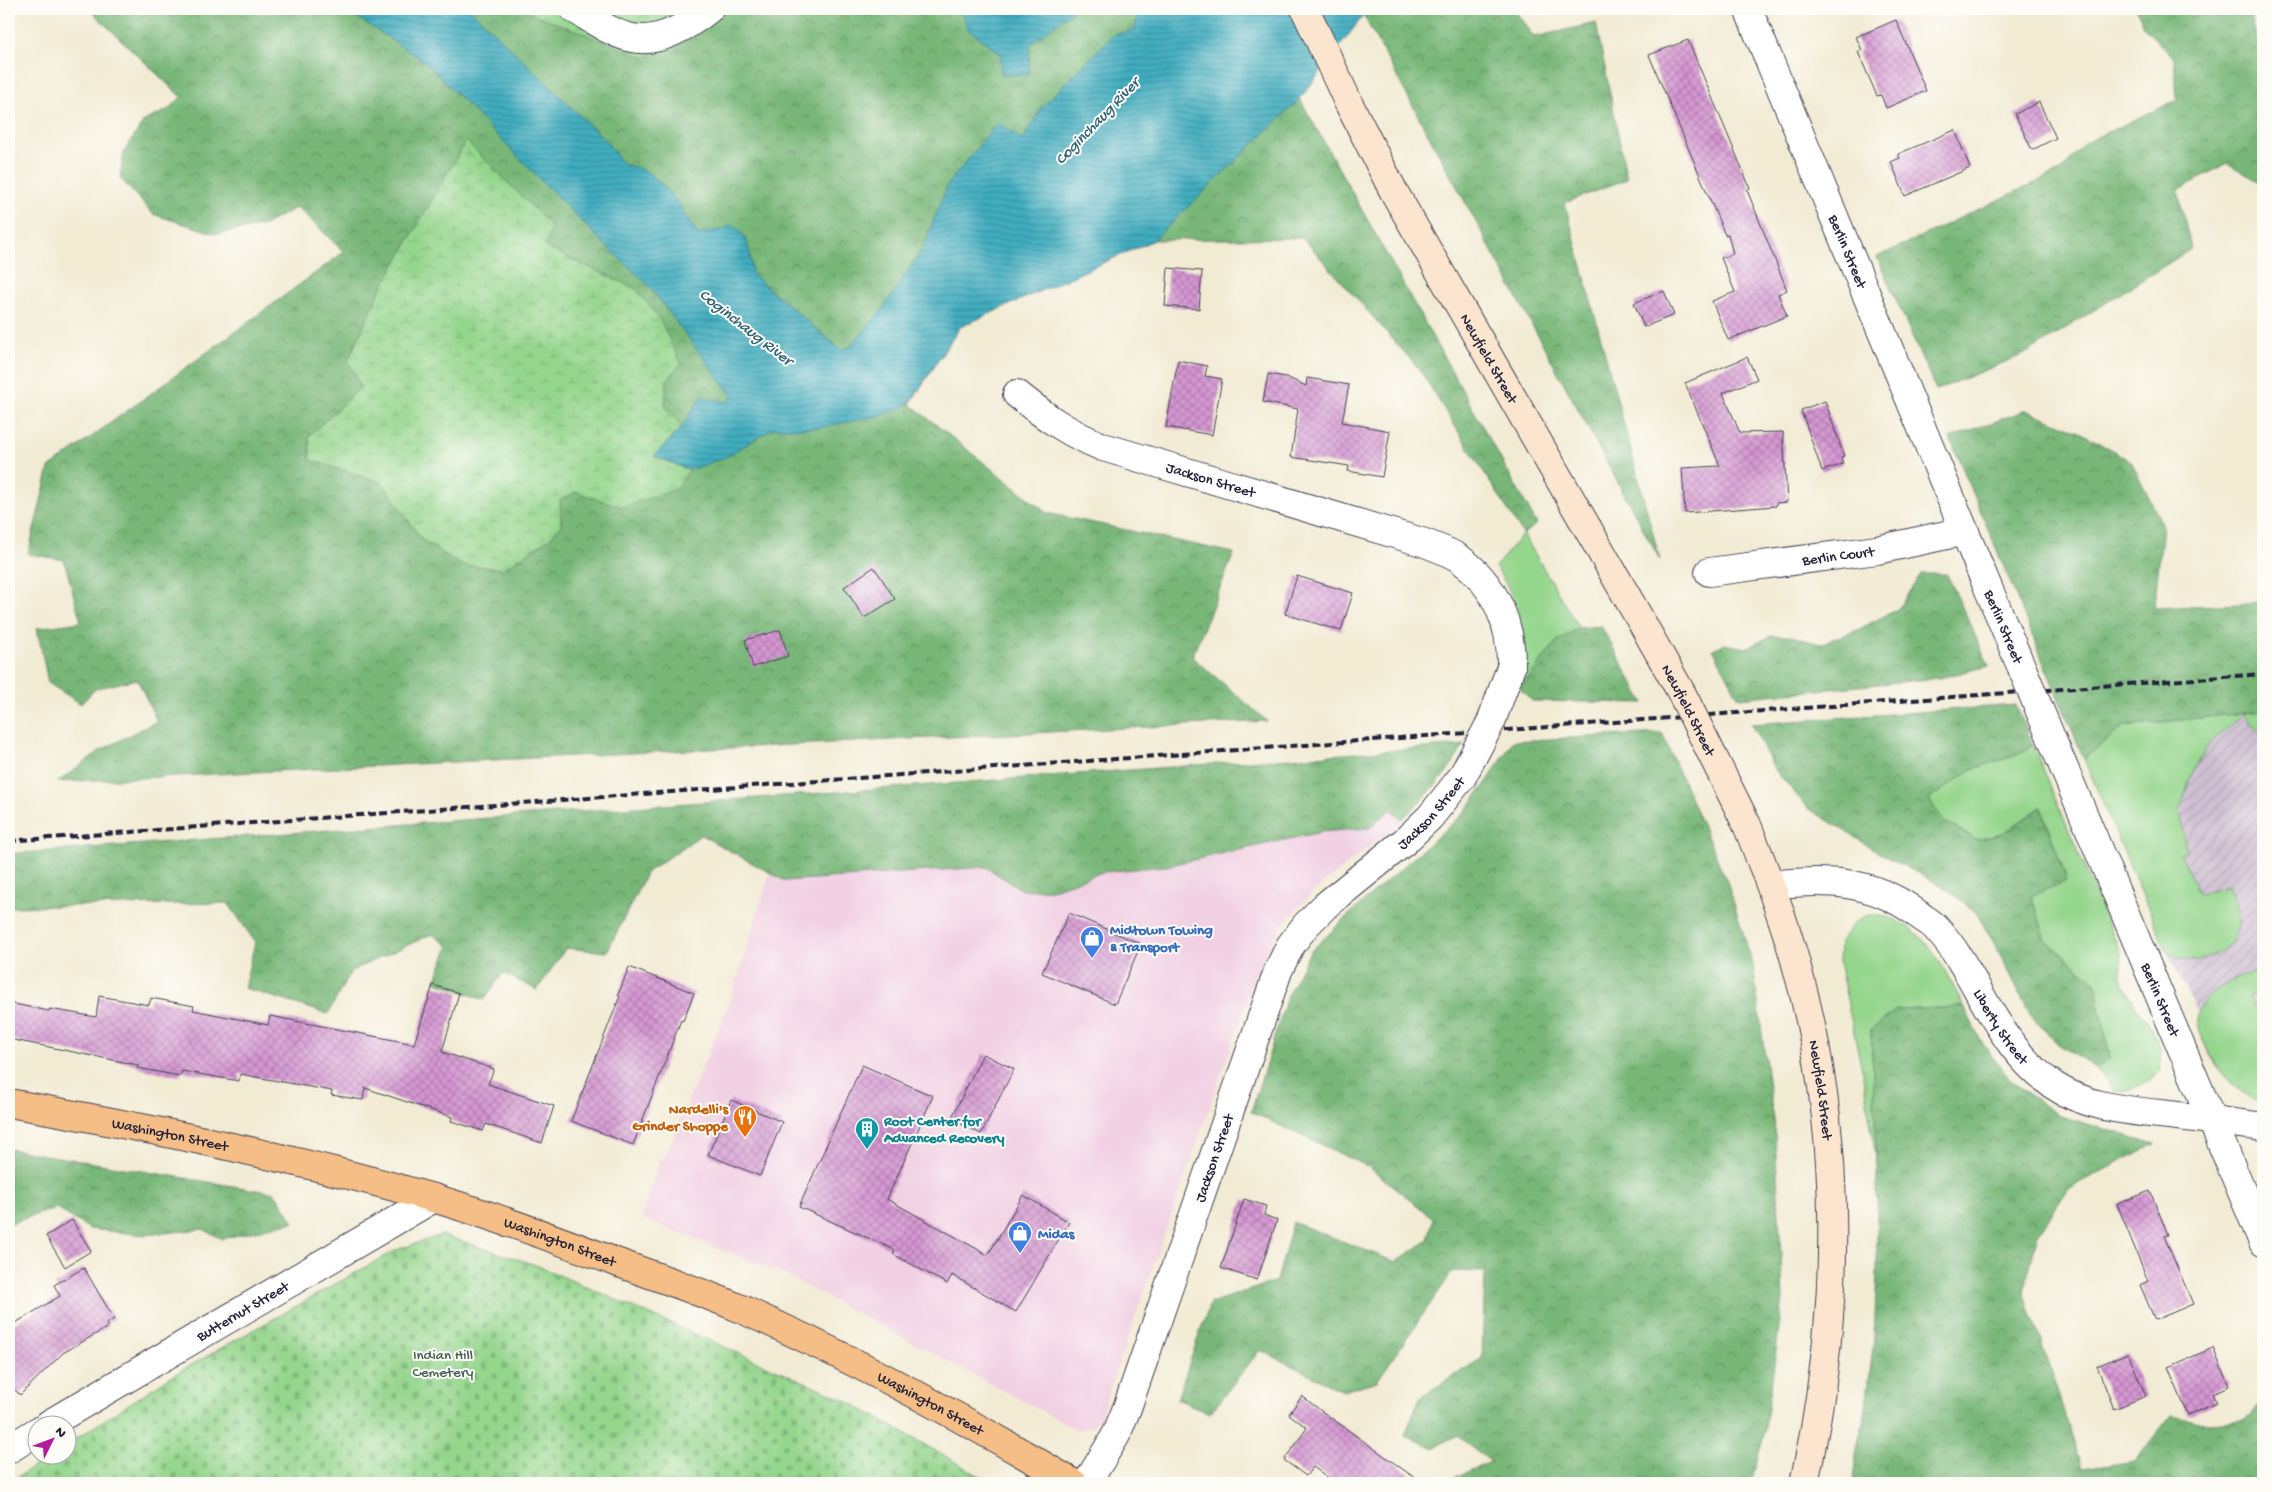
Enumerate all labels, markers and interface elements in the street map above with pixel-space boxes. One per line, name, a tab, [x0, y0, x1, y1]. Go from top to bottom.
water label: Coginchaug River	[1052, 73, 1147, 170]
street label: Berlin Street	[1823, 211, 1870, 293]
water label: Coginchaug River	[694, 286, 798, 373]
street label: Newfield Street	[1455, 311, 1522, 409]
street label: Jackson Street	[1164, 459, 1259, 503]
street label: Berlin Court	[1800, 543, 1877, 571]
street label: Berlin Street	[1979, 587, 2027, 668]
street label: Newfield Street	[1656, 662, 1719, 761]
street label: Jackson Street	[1395, 772, 1471, 854]
place label: Midtown Towing & Transport	[1110, 922, 1213, 957]
shop icon: Midtown Towing & Transport	[1079, 925, 1105, 959]
street label: Berlin Street	[2135, 960, 2183, 1041]
street label: Liberty Street	[1968, 986, 2033, 1070]
street label: Newfield Street	[1803, 1039, 1835, 1142]
place label: Nardelli's Grinder Shoppe	[632, 1101, 729, 1136]
restaurant icon: Nardelli's Grinder Shoppe	[732, 1104, 758, 1138]
street label: Jackson Street	[1192, 1110, 1240, 1205]
place label: Root Center for Advanced Recovery	[883, 1113, 1005, 1148]
street label: Washington Street	[110, 1115, 231, 1157]
building icon: Root Center for Advanced Recovery	[854, 1116, 880, 1150]
street label: Washington Street	[501, 1214, 620, 1273]
shop icon: Midas	[1007, 1220, 1033, 1254]
place label: Midas	[1038, 1226, 1076, 1244]
street label: Butternut Street	[193, 1277, 294, 1347]
park label: Indian Hill Cemetery	[413, 1347, 474, 1382]
street label: Washington Street	[874, 1369, 988, 1441]
north arrow	[28, 1414, 78, 1464]
text: N	[50, 1424, 69, 1442]

